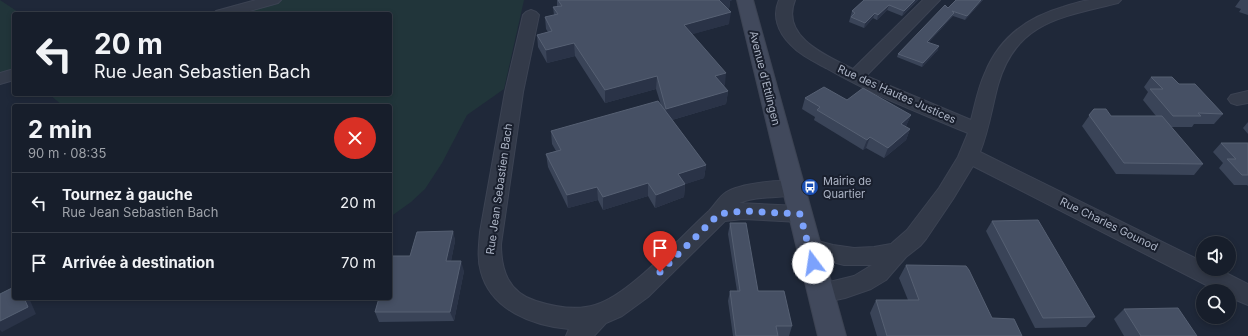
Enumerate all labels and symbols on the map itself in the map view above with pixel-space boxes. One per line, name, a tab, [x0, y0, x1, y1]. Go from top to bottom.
street label: Avenue d'Ettlingen	[746, 29, 784, 127]
street label: Rue des Hautes Justices	[836, 62, 959, 127]
street label: Rue Jean Sebastien Bach	[483, 122, 515, 256]
place label: Mairie de Quartier	[823, 174, 871, 201]
bus stop icon: Mairie de Quartier	[800, 177, 820, 197]
street label: Rue Charles Gounod	[1058, 194, 1160, 254]
pin	[643, 231, 677, 272]
position arrow	[792, 242, 834, 284]

